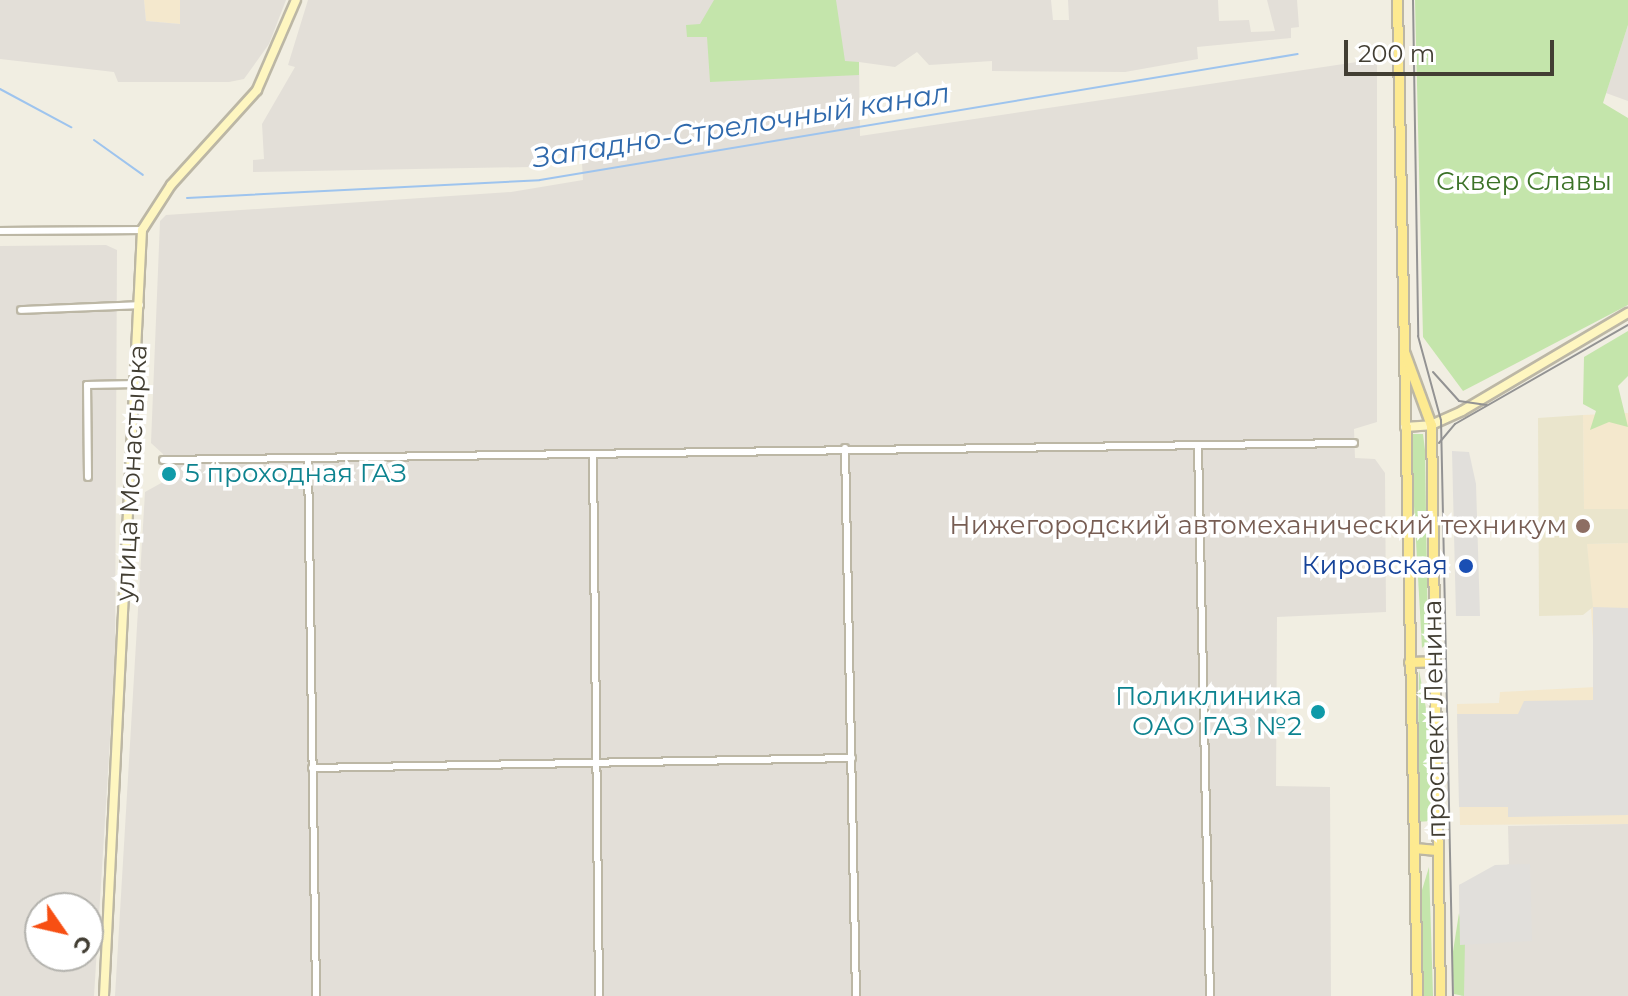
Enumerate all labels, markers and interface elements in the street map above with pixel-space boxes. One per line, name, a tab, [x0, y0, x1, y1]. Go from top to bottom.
scale bar	[1348, 24, 1558, 74]
text: 200 m	[1358, 39, 1435, 68]
water label: Западно-Стрелочный канал	[530, 75, 952, 175]
park label: Сквер Славы	[1436, 166, 1612, 198]
street label: улица Монастырка	[110, 344, 154, 602]
place label: 5 проходная ГАЗ	[185, 458, 407, 490]
marker: 5 проходная ГАЗ	[160, 465, 178, 483]
place label: Нижегородский автомеханический техникум	[949, 510, 1567, 542]
marker: Нижегородский автомеханический техникум	[1574, 517, 1592, 535]
place label: Кировская	[1302, 550, 1448, 582]
marker: Кировская	[1455, 555, 1477, 577]
street label: проспект Ленина	[1417, 599, 1453, 839]
place label: Поликлиника ОАО ГАЗ №2	[1115, 681, 1302, 742]
marker: Поликлиника ОАО ГАЗ №2	[1309, 703, 1327, 721]
north arrow	[24, 892, 104, 972]
text: С	[67, 930, 98, 959]

